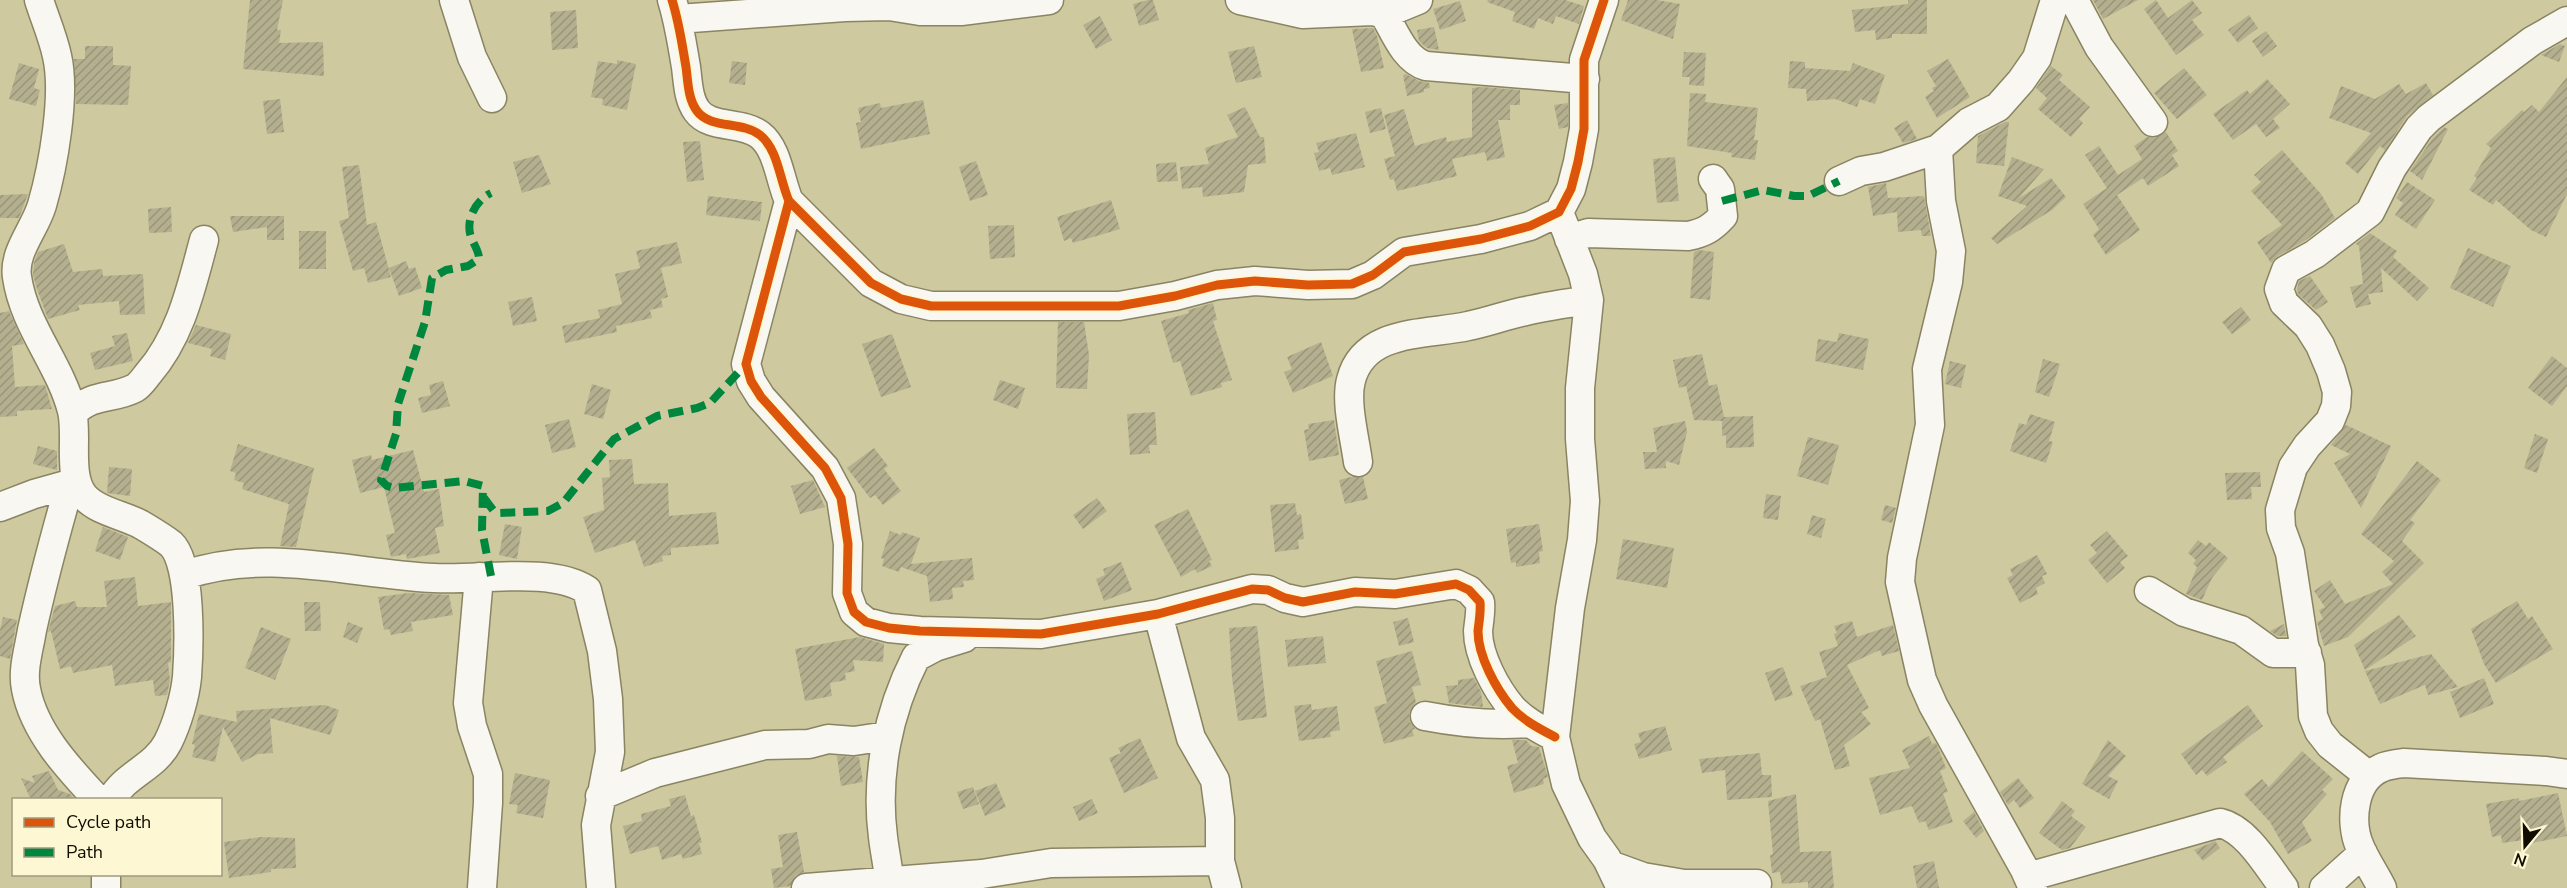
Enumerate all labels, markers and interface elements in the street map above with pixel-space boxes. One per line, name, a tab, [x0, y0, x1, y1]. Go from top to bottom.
legend	[12, 798, 222, 876]
text: Cycle path	[66, 810, 151, 834]
north arrow	[2495, 816, 2555, 876]
text: Path	[66, 840, 103, 864]
text: N	[2511, 847, 2530, 872]

